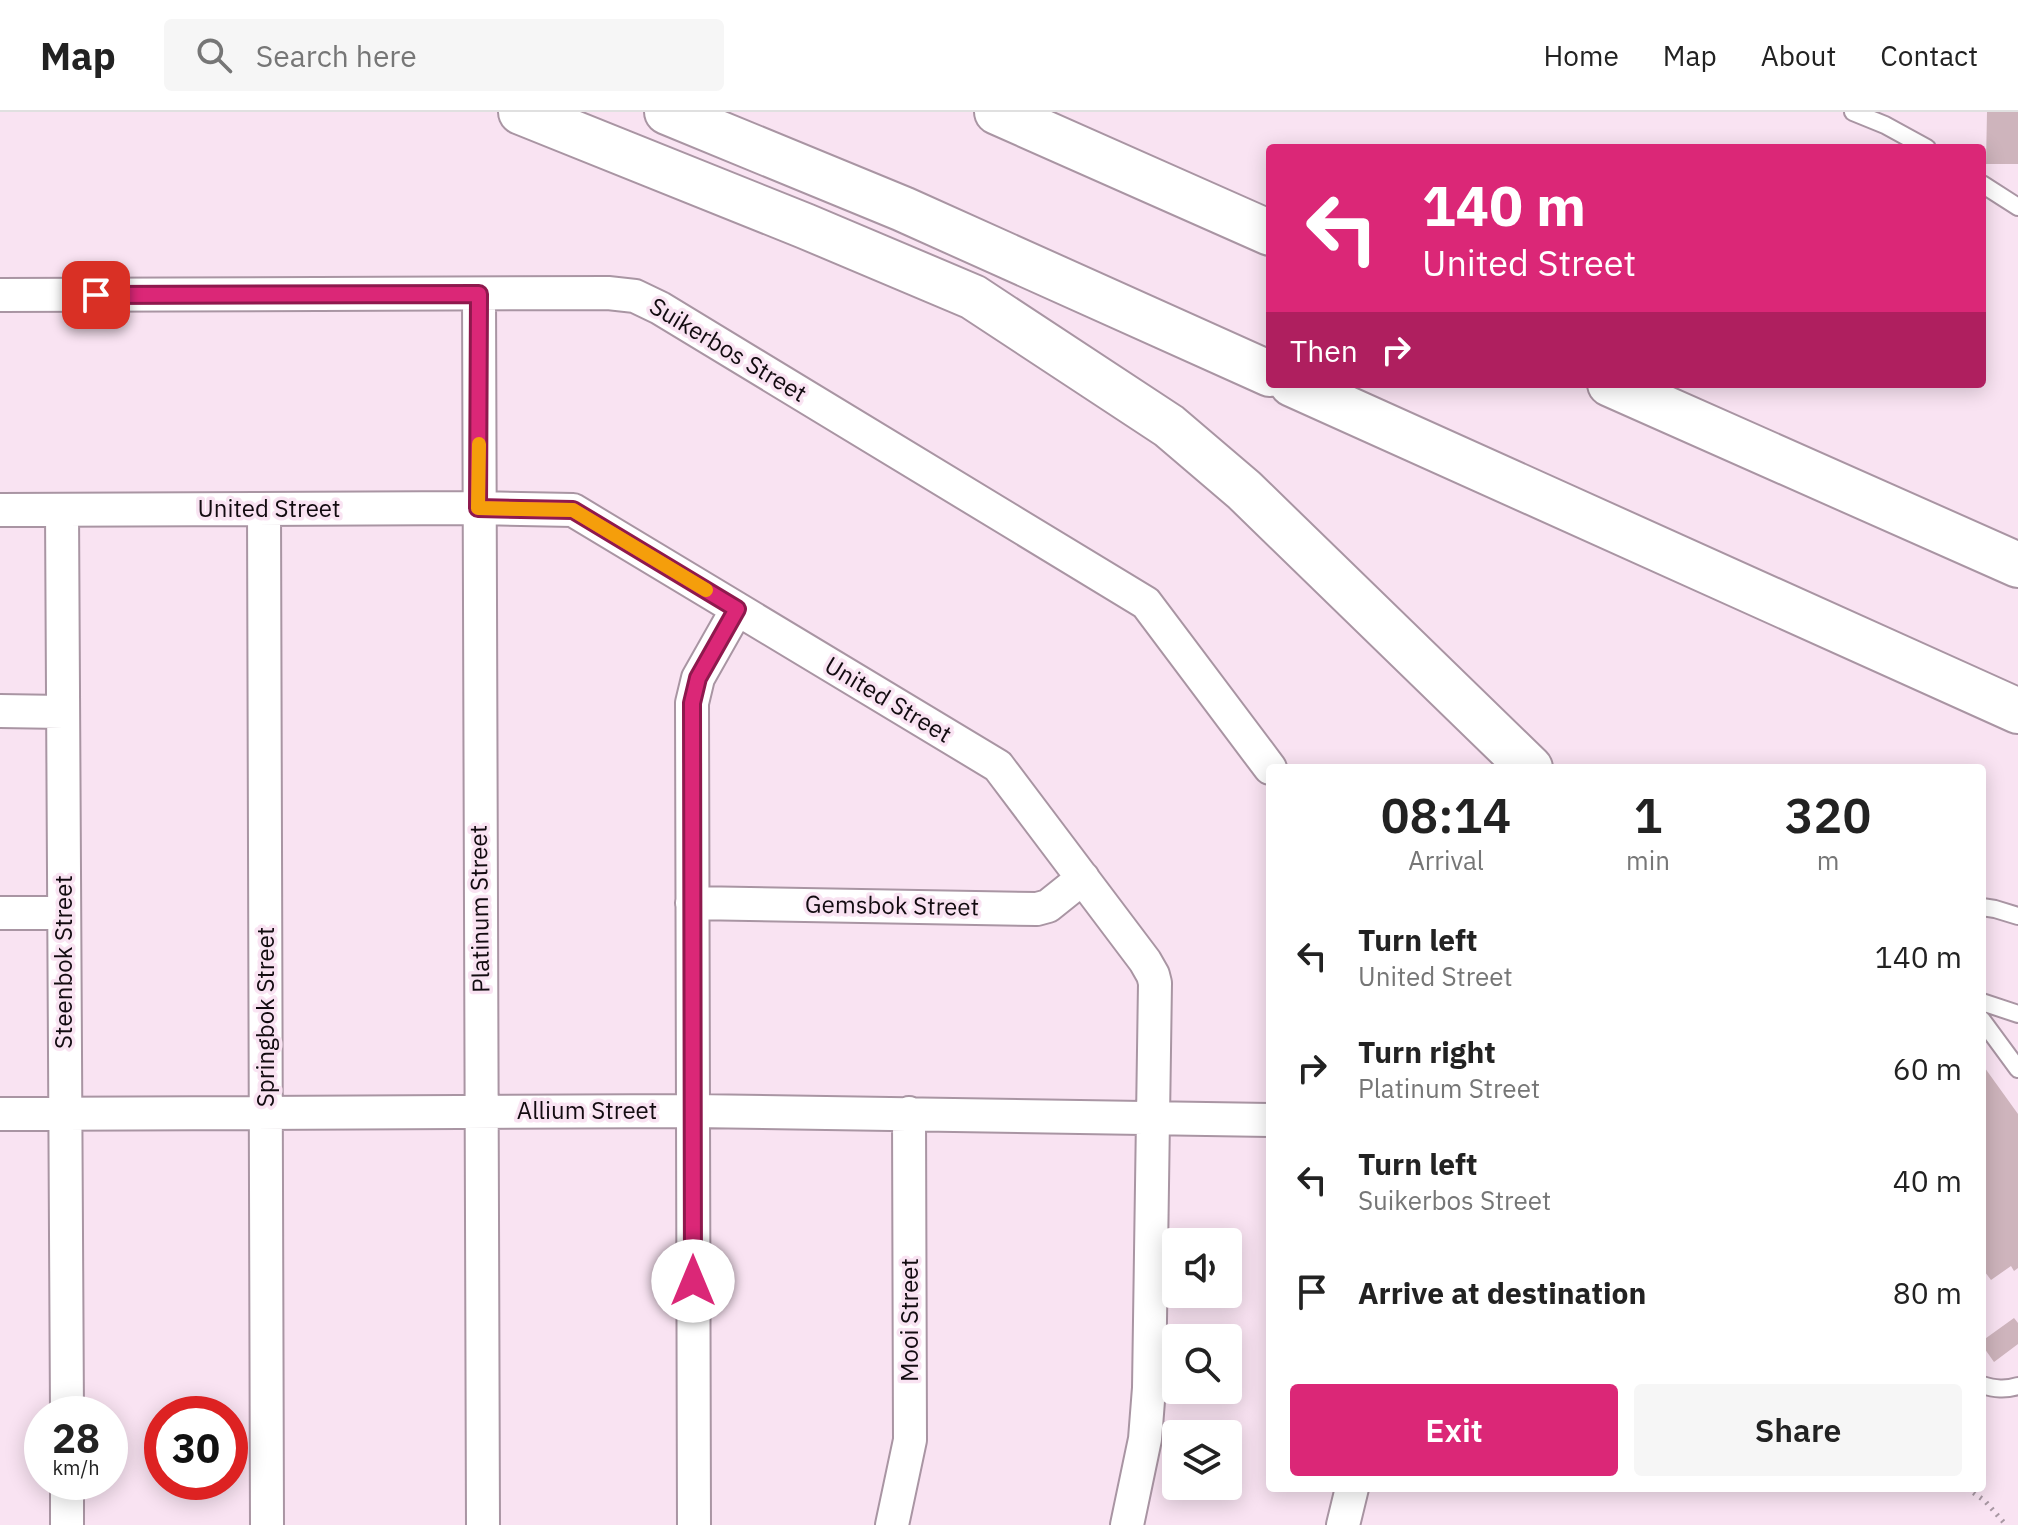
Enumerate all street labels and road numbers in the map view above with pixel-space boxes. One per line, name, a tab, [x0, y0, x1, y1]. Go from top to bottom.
street label: Suikerbos Street	[644, 290, 813, 409]
street label: United Street	[198, 492, 340, 524]
street label: United Street	[819, 649, 958, 750]
street label: Platinum Street	[462, 825, 496, 993]
street label: Steenbok Street	[47, 875, 79, 1049]
street label: Gemsbok Street	[805, 887, 979, 923]
street label: Springbok Street	[249, 927, 281, 1107]
street label: Allium Street	[517, 1094, 657, 1126]
street label: Mooi Street	[893, 1258, 925, 1382]

